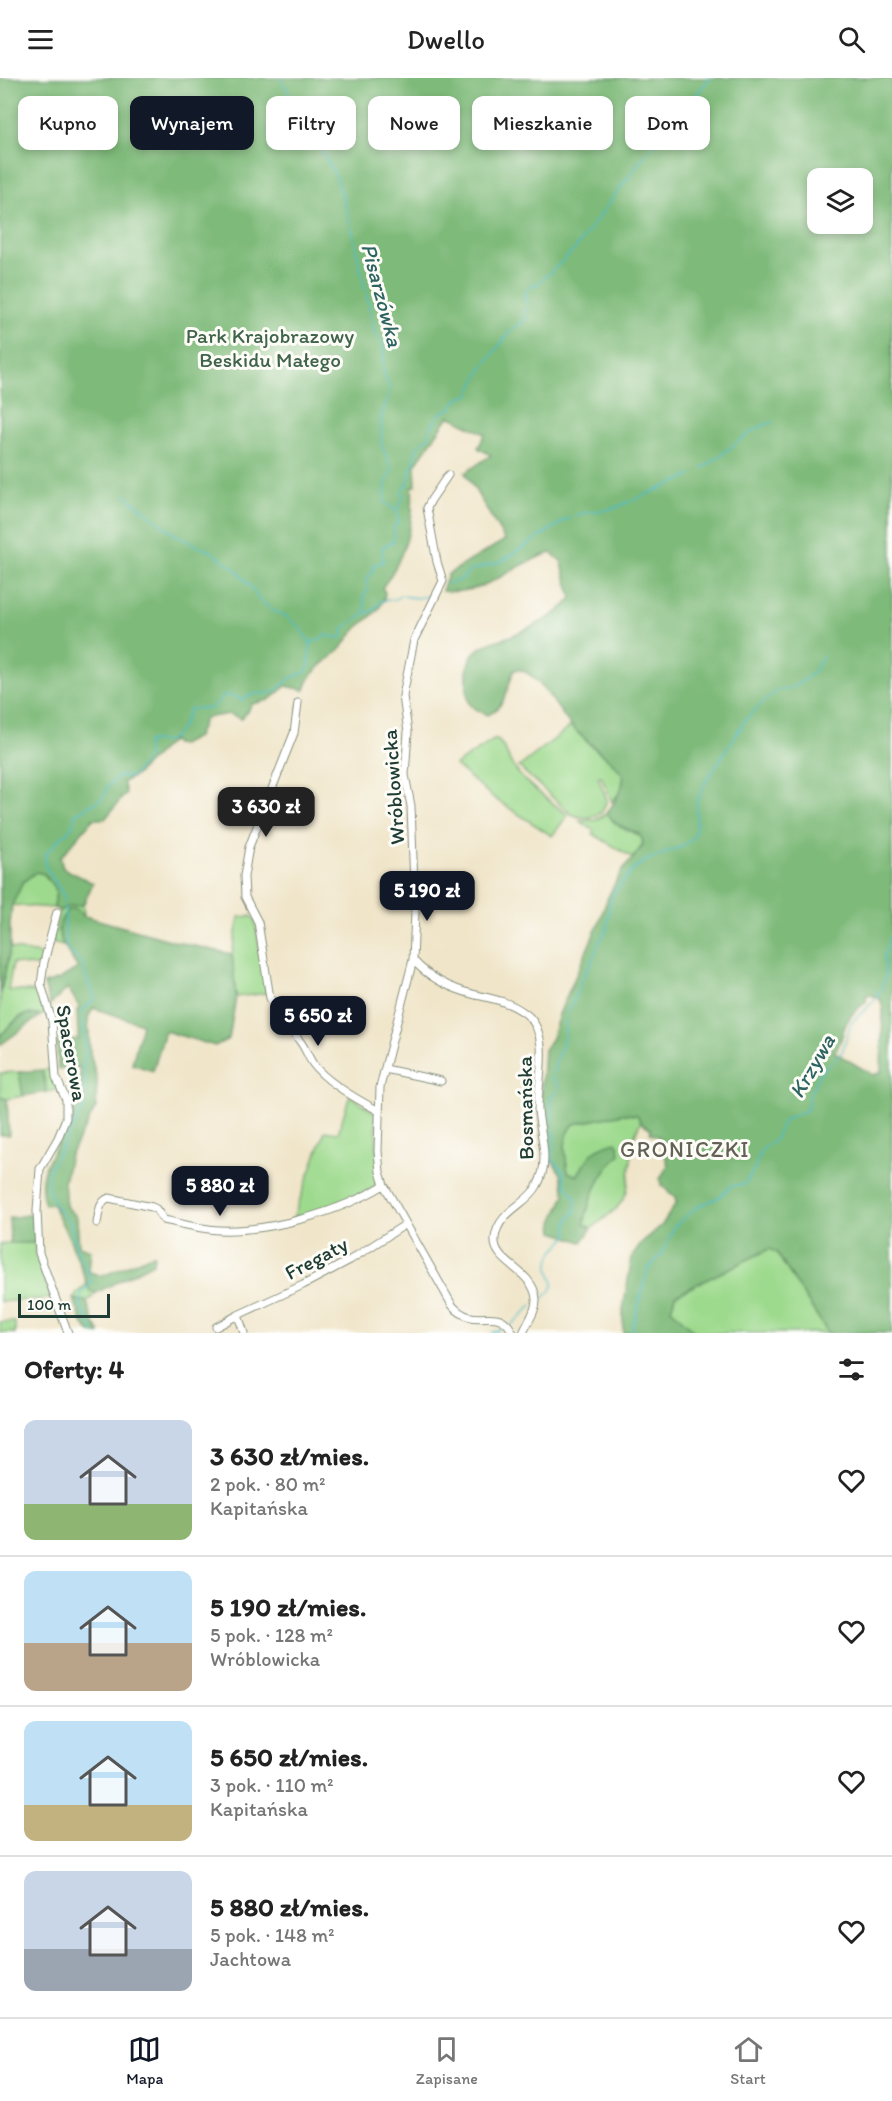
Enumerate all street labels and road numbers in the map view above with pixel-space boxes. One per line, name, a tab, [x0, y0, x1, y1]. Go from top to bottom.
street label: Wróblowicka	[376, 728, 410, 846]
street label: Spacerowa	[51, 1003, 93, 1103]
street label: Bosmańska	[512, 1056, 538, 1160]
street label: Fregaty	[280, 1231, 352, 1285]

